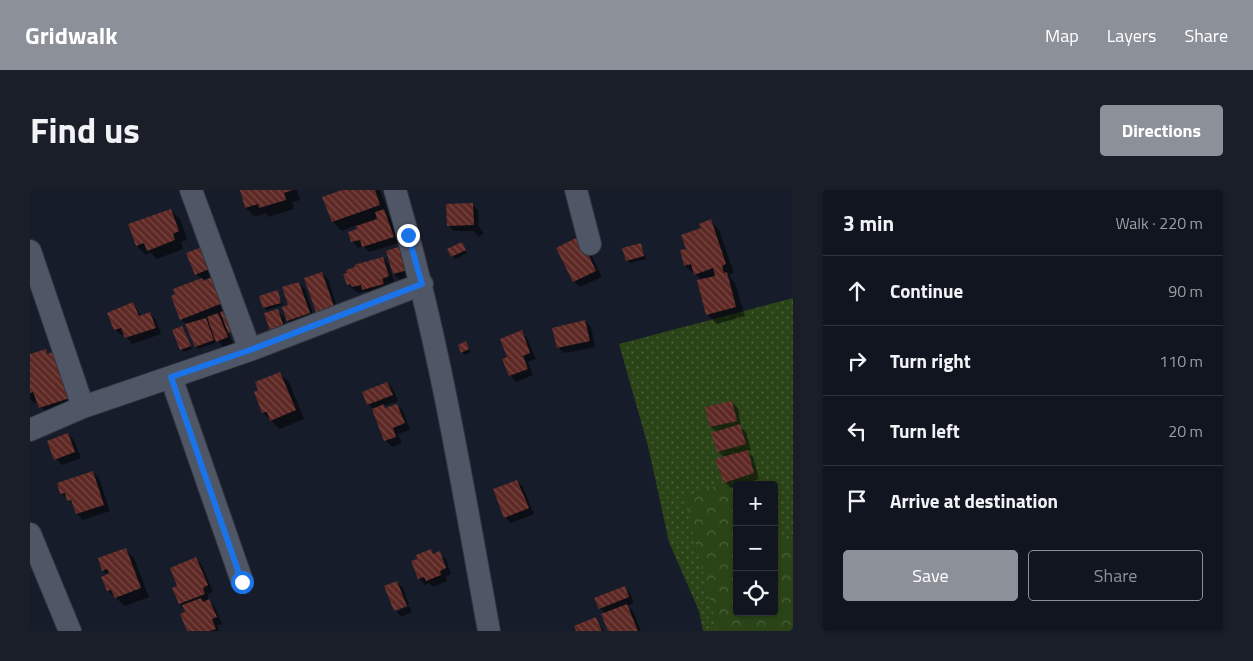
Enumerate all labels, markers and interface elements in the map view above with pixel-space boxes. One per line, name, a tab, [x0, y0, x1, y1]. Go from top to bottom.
text: Gridwalk	[25, 17, 118, 53]
text: Map	[1045, 22, 1079, 49]
text: Layers	[1107, 22, 1156, 49]
text: Share	[1184, 22, 1228, 49]
text: Find us	[30, 103, 140, 157]
button: Directions	[1100, 105, 1223, 156]
text: 3 min	[843, 207, 894, 239]
text: Walk · 220 m	[1115, 211, 1203, 235]
route end	[397, 224, 420, 247]
text: Continue	[890, 276, 963, 305]
icon: ahead	[843, 277, 871, 305]
text: 90 m	[1168, 279, 1203, 303]
text: Turn right	[890, 346, 971, 375]
icon: right	[843, 347, 871, 375]
text: 110 m	[1159, 349, 1203, 373]
text: Turn left	[890, 416, 960, 445]
icon: left	[843, 417, 871, 445]
text: 20 m	[1168, 419, 1203, 443]
map controls	[733, 481, 778, 616]
button: +	[733, 481, 778, 526]
text: Arrive at destination	[890, 486, 1058, 515]
icon: arrive	[843, 487, 871, 515]
button: −	[733, 526, 778, 571]
button: Save	[843, 550, 1018, 601]
button: Share	[1028, 550, 1203, 601]
route start	[231, 571, 254, 594]
button: locate	[733, 571, 778, 616]

